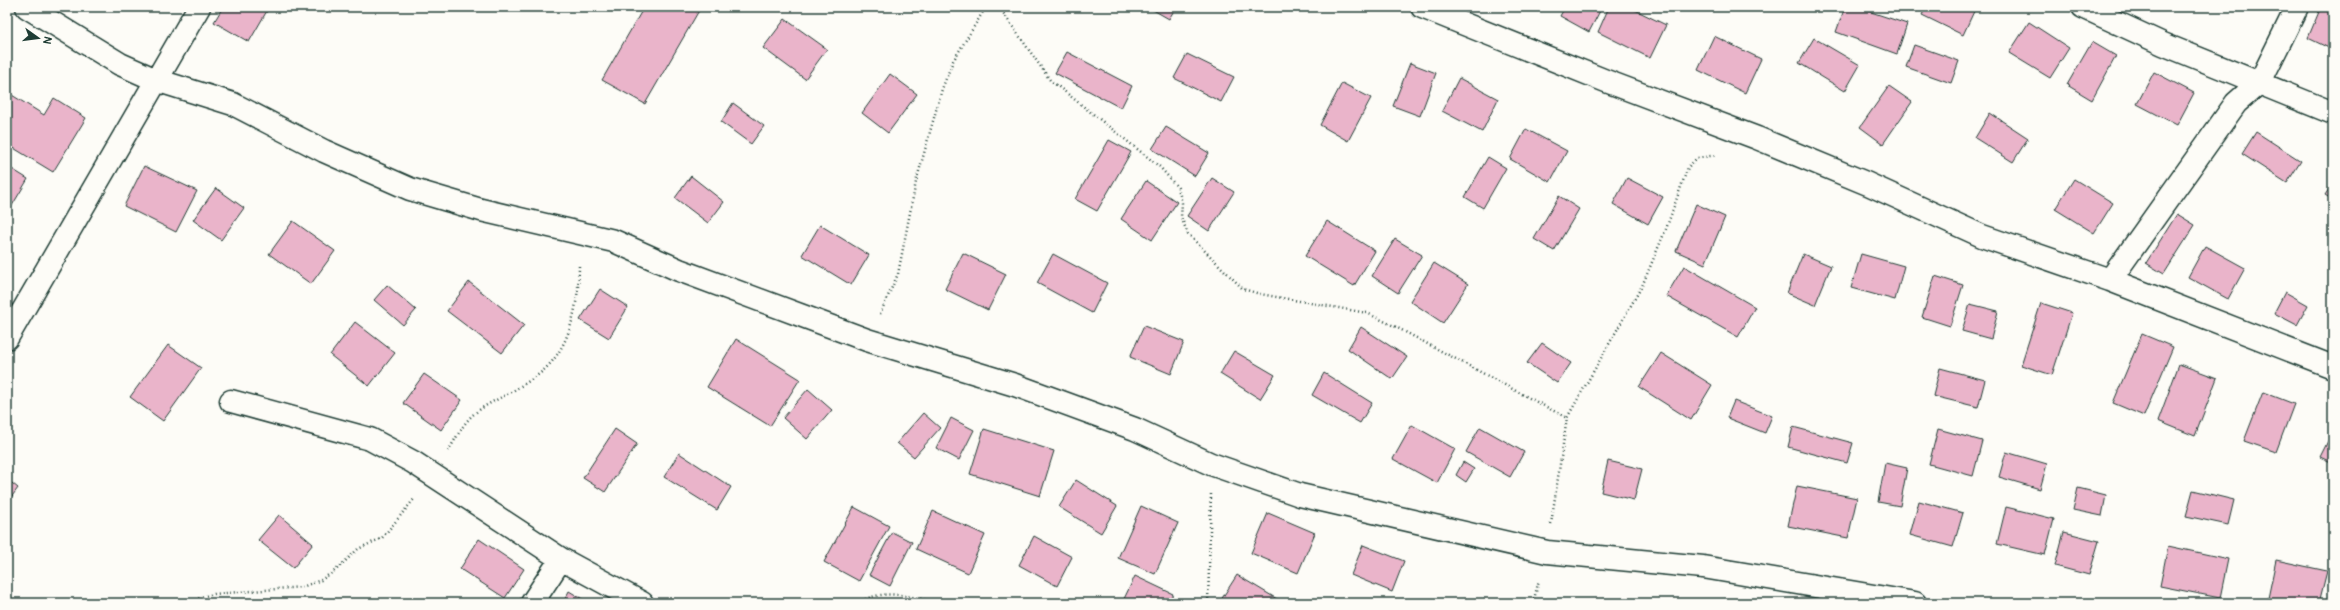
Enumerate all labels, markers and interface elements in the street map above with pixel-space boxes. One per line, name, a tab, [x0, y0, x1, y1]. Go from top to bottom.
north arrow	[18, 18, 58, 58]
text: N	[40, 35, 54, 46]

